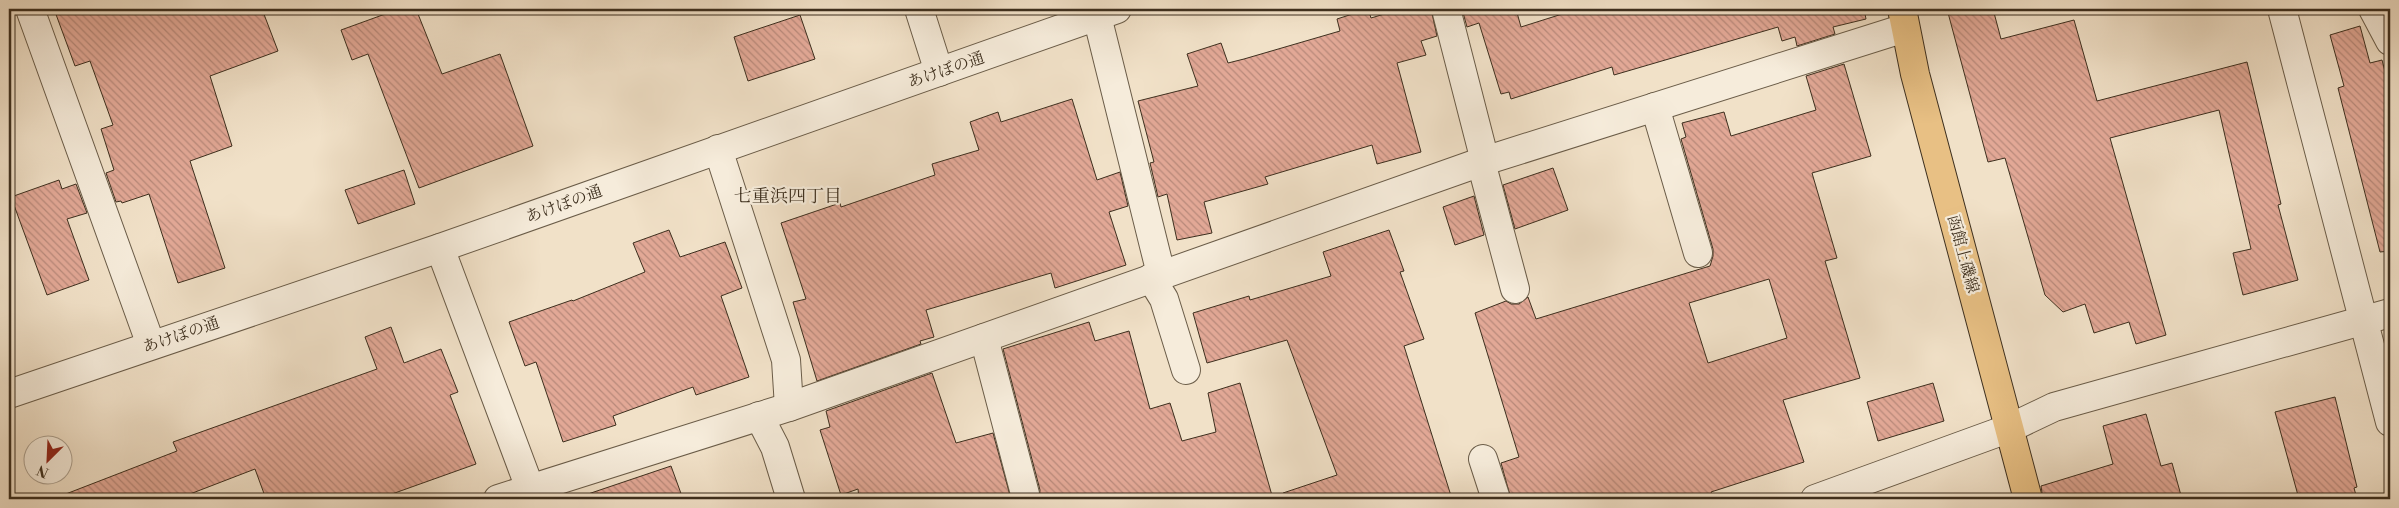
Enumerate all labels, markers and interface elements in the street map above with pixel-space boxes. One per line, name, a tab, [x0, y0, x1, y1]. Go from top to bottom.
street label: あけぼの通	[905, 48, 987, 92]
street label: あけぼの通	[523, 181, 605, 227]
district label: 七重浜四丁目	[734, 185, 842, 208]
street label: 函館上磯線	[1943, 213, 1983, 295]
street label: あけぼの通	[140, 313, 222, 357]
north arrow	[22, 436, 72, 486]
text: N	[34, 460, 52, 481]

